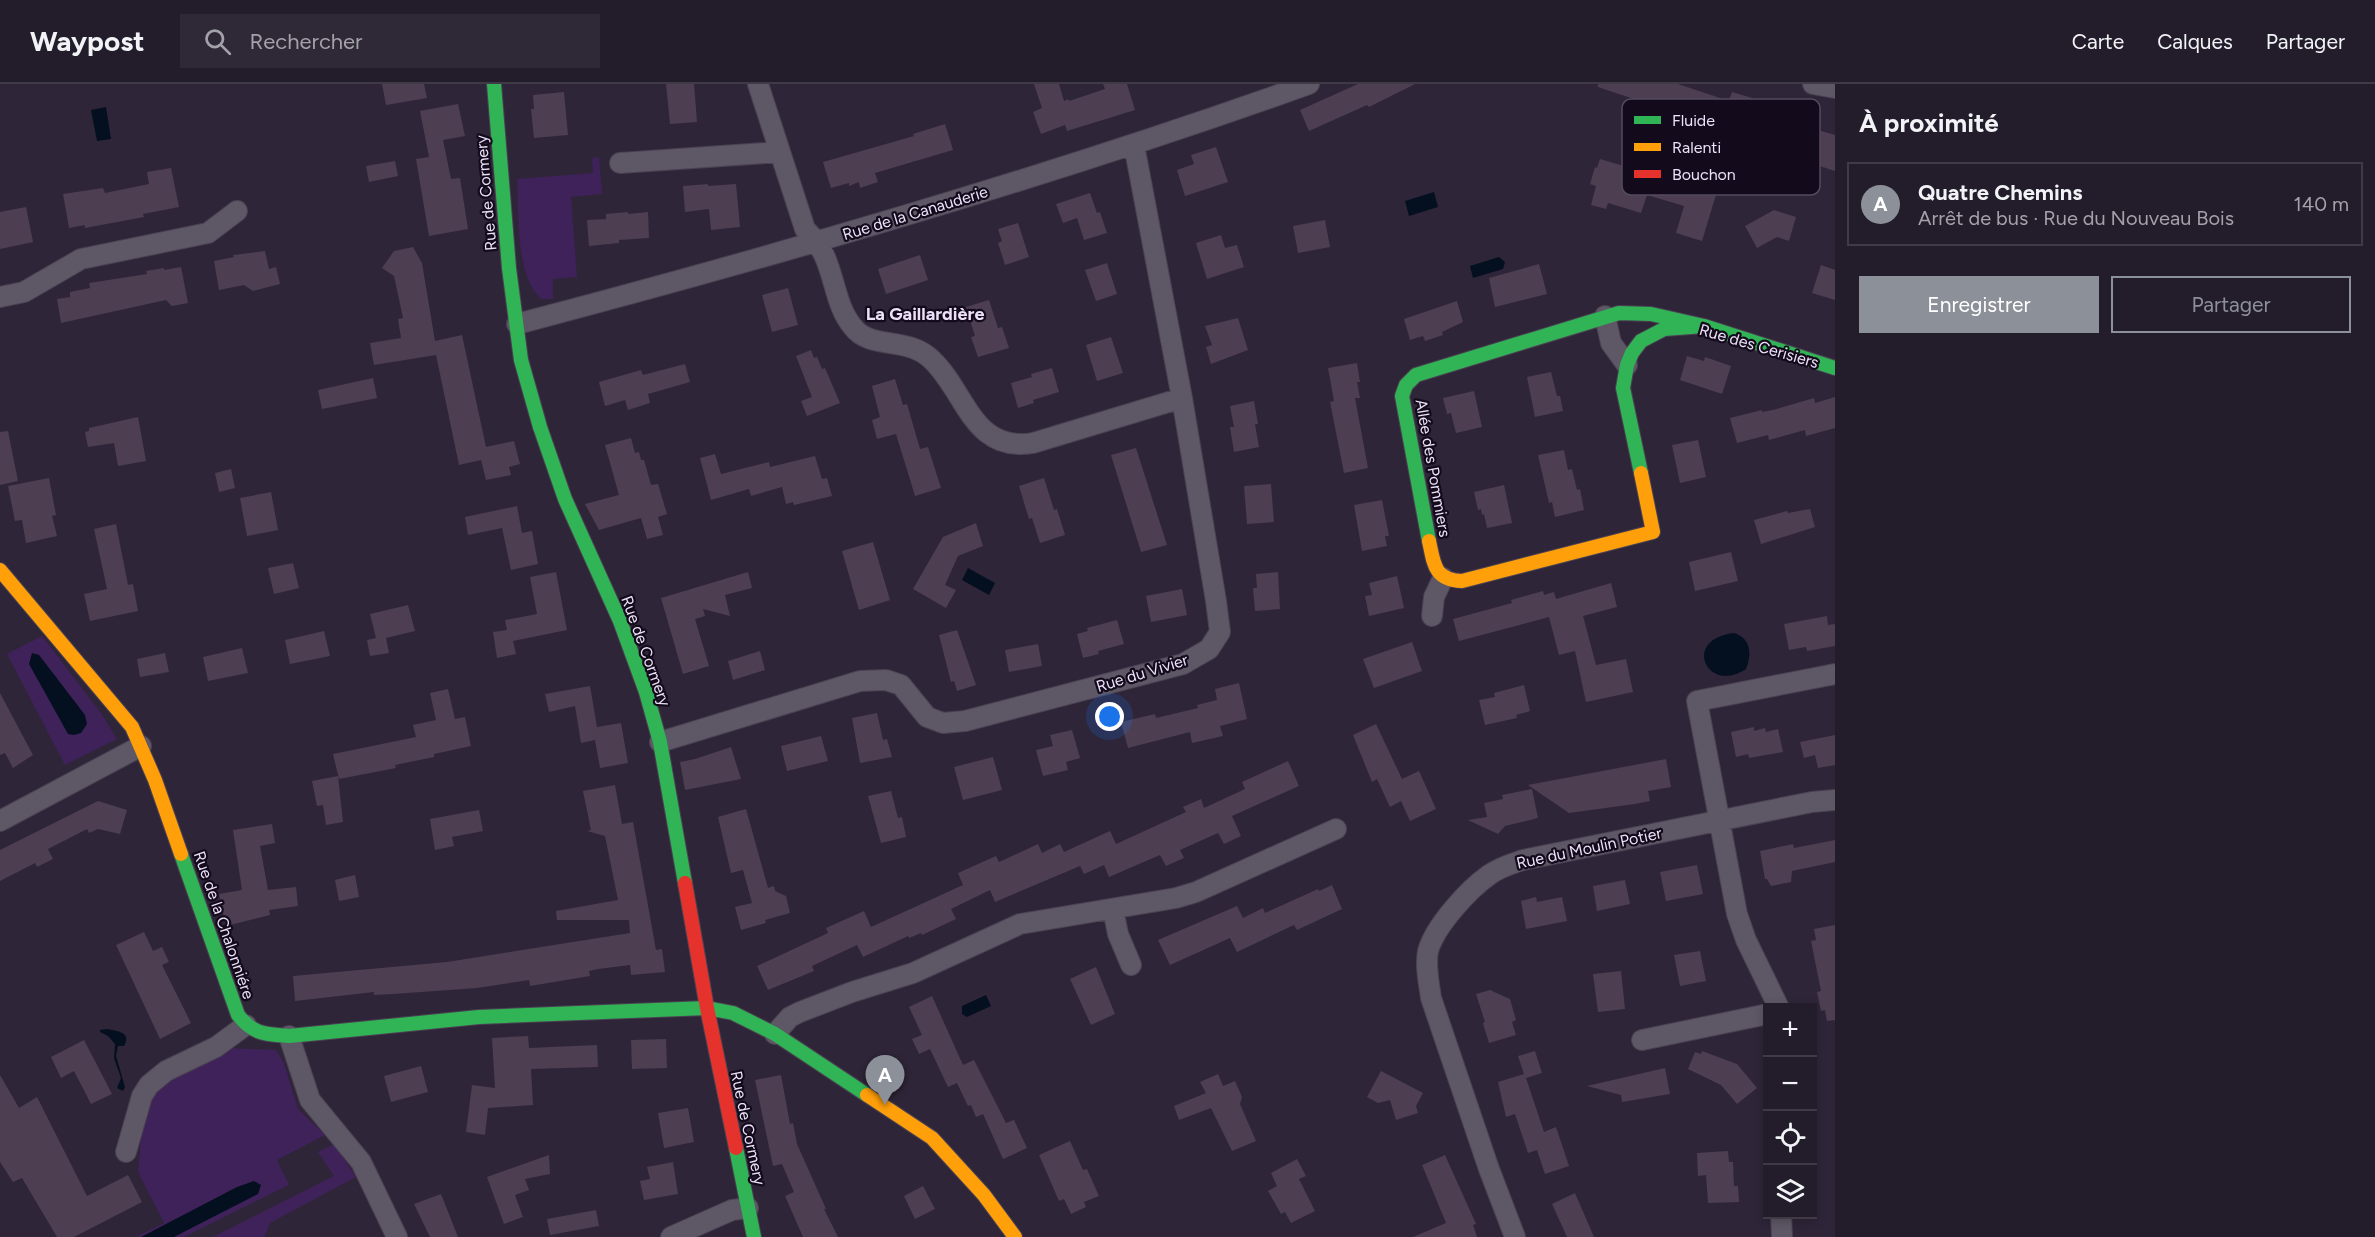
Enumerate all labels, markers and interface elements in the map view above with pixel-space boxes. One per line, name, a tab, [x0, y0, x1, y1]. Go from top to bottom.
search box	[180, 14, 600, 68]
text: Waypost	[30, 24, 144, 58]
icon: search	[201, 25, 234, 58]
text: Rechercher	[249, 28, 363, 55]
text: Carte	[2072, 29, 2124, 54]
text: Calques	[2157, 29, 2233, 54]
text: Partager	[2266, 29, 2345, 54]
legend	[1622, 99, 1820, 195]
text: À proximité	[1859, 107, 1999, 139]
text: Fluide	[1672, 111, 1715, 130]
street label: Rue de Cormery	[471, 134, 501, 252]
text: Ralenti	[1672, 138, 1721, 157]
text: Bouchon	[1672, 165, 1736, 184]
text: Quatre Chemins	[1918, 179, 2083, 206]
street label: Rue de la Canauderie	[840, 182, 990, 244]
text: A	[1873, 192, 1888, 216]
text: 140 m	[2294, 192, 2349, 216]
text: Arrêt de bus · Rue du Nouveau Bois	[1918, 206, 2234, 230]
button: Enregistrer	[1859, 276, 2099, 333]
button: Partager	[2111, 276, 2351, 333]
district label: La Gaillardière	[866, 303, 984, 325]
street label: Rue des Cerisiers	[1697, 320, 1821, 372]
street label: Allée des Pommiers	[1412, 398, 1454, 538]
street label: Rue de Cormery	[617, 593, 675, 709]
street label: Rue du Vivier	[1094, 650, 1191, 696]
your location	[1095, 702, 1124, 731]
street label: Rue du Moulin Potier	[1515, 823, 1664, 873]
street label: Rue de la Chalonniére	[190, 849, 258, 1002]
map controls	[1763, 1003, 1817, 1219]
button: +	[1763, 1003, 1817, 1057]
pin: A	[866, 1056, 904, 1105]
button: −	[1763, 1057, 1817, 1111]
street label: Rue de Cormery	[727, 1069, 769, 1187]
button: locate	[1763, 1111, 1817, 1165]
button: layers	[1763, 1165, 1817, 1219]

